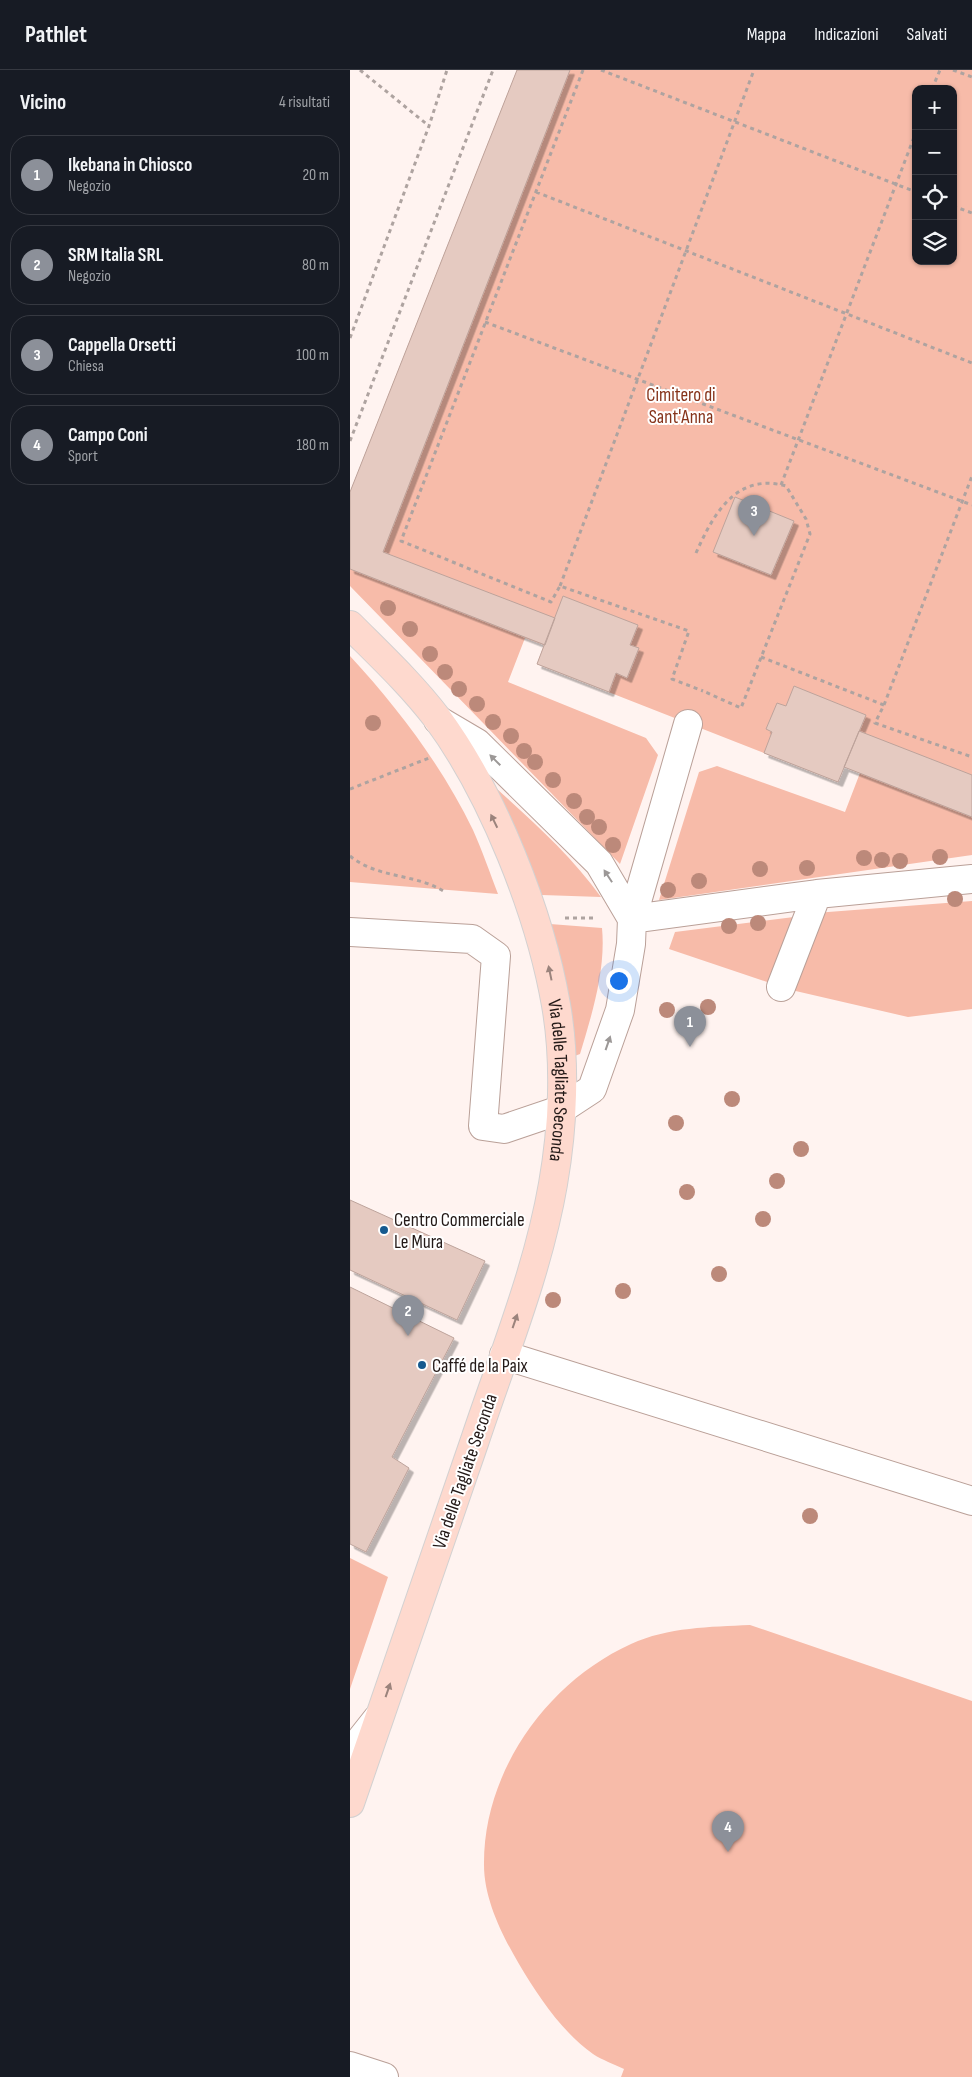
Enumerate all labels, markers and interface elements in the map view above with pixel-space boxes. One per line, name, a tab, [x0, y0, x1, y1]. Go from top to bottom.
text: Pathlet	[25, 20, 87, 49]
text: Mappa	[747, 24, 786, 45]
text: Indicazioni	[814, 24, 879, 45]
text: Salvati	[907, 24, 947, 45]
map controls	[912, 85, 957, 265]
button: +	[912, 85, 957, 130]
text: Vicino	[20, 90, 66, 115]
text: 4 risultati	[279, 93, 330, 112]
button: −	[912, 130, 957, 175]
text: Ikebana in Chiosco	[68, 154, 192, 177]
text: 1	[34, 166, 40, 185]
text: 20 m	[302, 166, 329, 185]
button: locate	[912, 175, 957, 220]
text: Negozio	[68, 177, 111, 196]
button: layers	[912, 220, 957, 265]
text: SRM Italia SRL	[68, 244, 163, 267]
text: 2	[33, 256, 41, 275]
text: 80 m	[302, 256, 329, 275]
text: Negozio	[68, 267, 111, 286]
text: Cappella Orsetti	[68, 334, 176, 357]
text: 3	[33, 346, 41, 365]
text: 100 m	[296, 346, 329, 365]
text: Chiesa	[68, 357, 104, 376]
park label: Cimitero di Sant'Anna	[646, 384, 716, 429]
text: Campo Coni	[68, 424, 148, 447]
text: 4	[33, 436, 41, 455]
text: 180 m	[296, 436, 329, 455]
text: Sport	[68, 447, 98, 466]
pin: 3	[738, 495, 770, 536]
one-way arrow	[489, 754, 501, 766]
one-way arrow	[490, 813, 499, 828]
one-way arrow	[603, 870, 613, 883]
one-way arrow	[545, 965, 553, 981]
your location	[606, 968, 632, 994]
street label: Via delle Tagliate Seconda	[542, 997, 572, 1163]
pin: 1	[674, 1006, 706, 1047]
one-way arrow	[605, 1035, 613, 1050]
place label: Centro Commerciale Le Mura	[394, 1209, 525, 1254]
marker: Centro Commerciale Le Mura	[378, 1224, 390, 1236]
pin: 2	[392, 1295, 424, 1336]
one-way arrow	[512, 1314, 519, 1329]
place label: Caffé de la Paix	[432, 1355, 528, 1378]
marker: Caffé de la Paix	[416, 1359, 428, 1371]
street label: Via delle Tagliate Seconda	[428, 1391, 503, 1552]
one-way arrow	[385, 1683, 392, 1698]
pin: 4	[712, 1811, 744, 1852]

